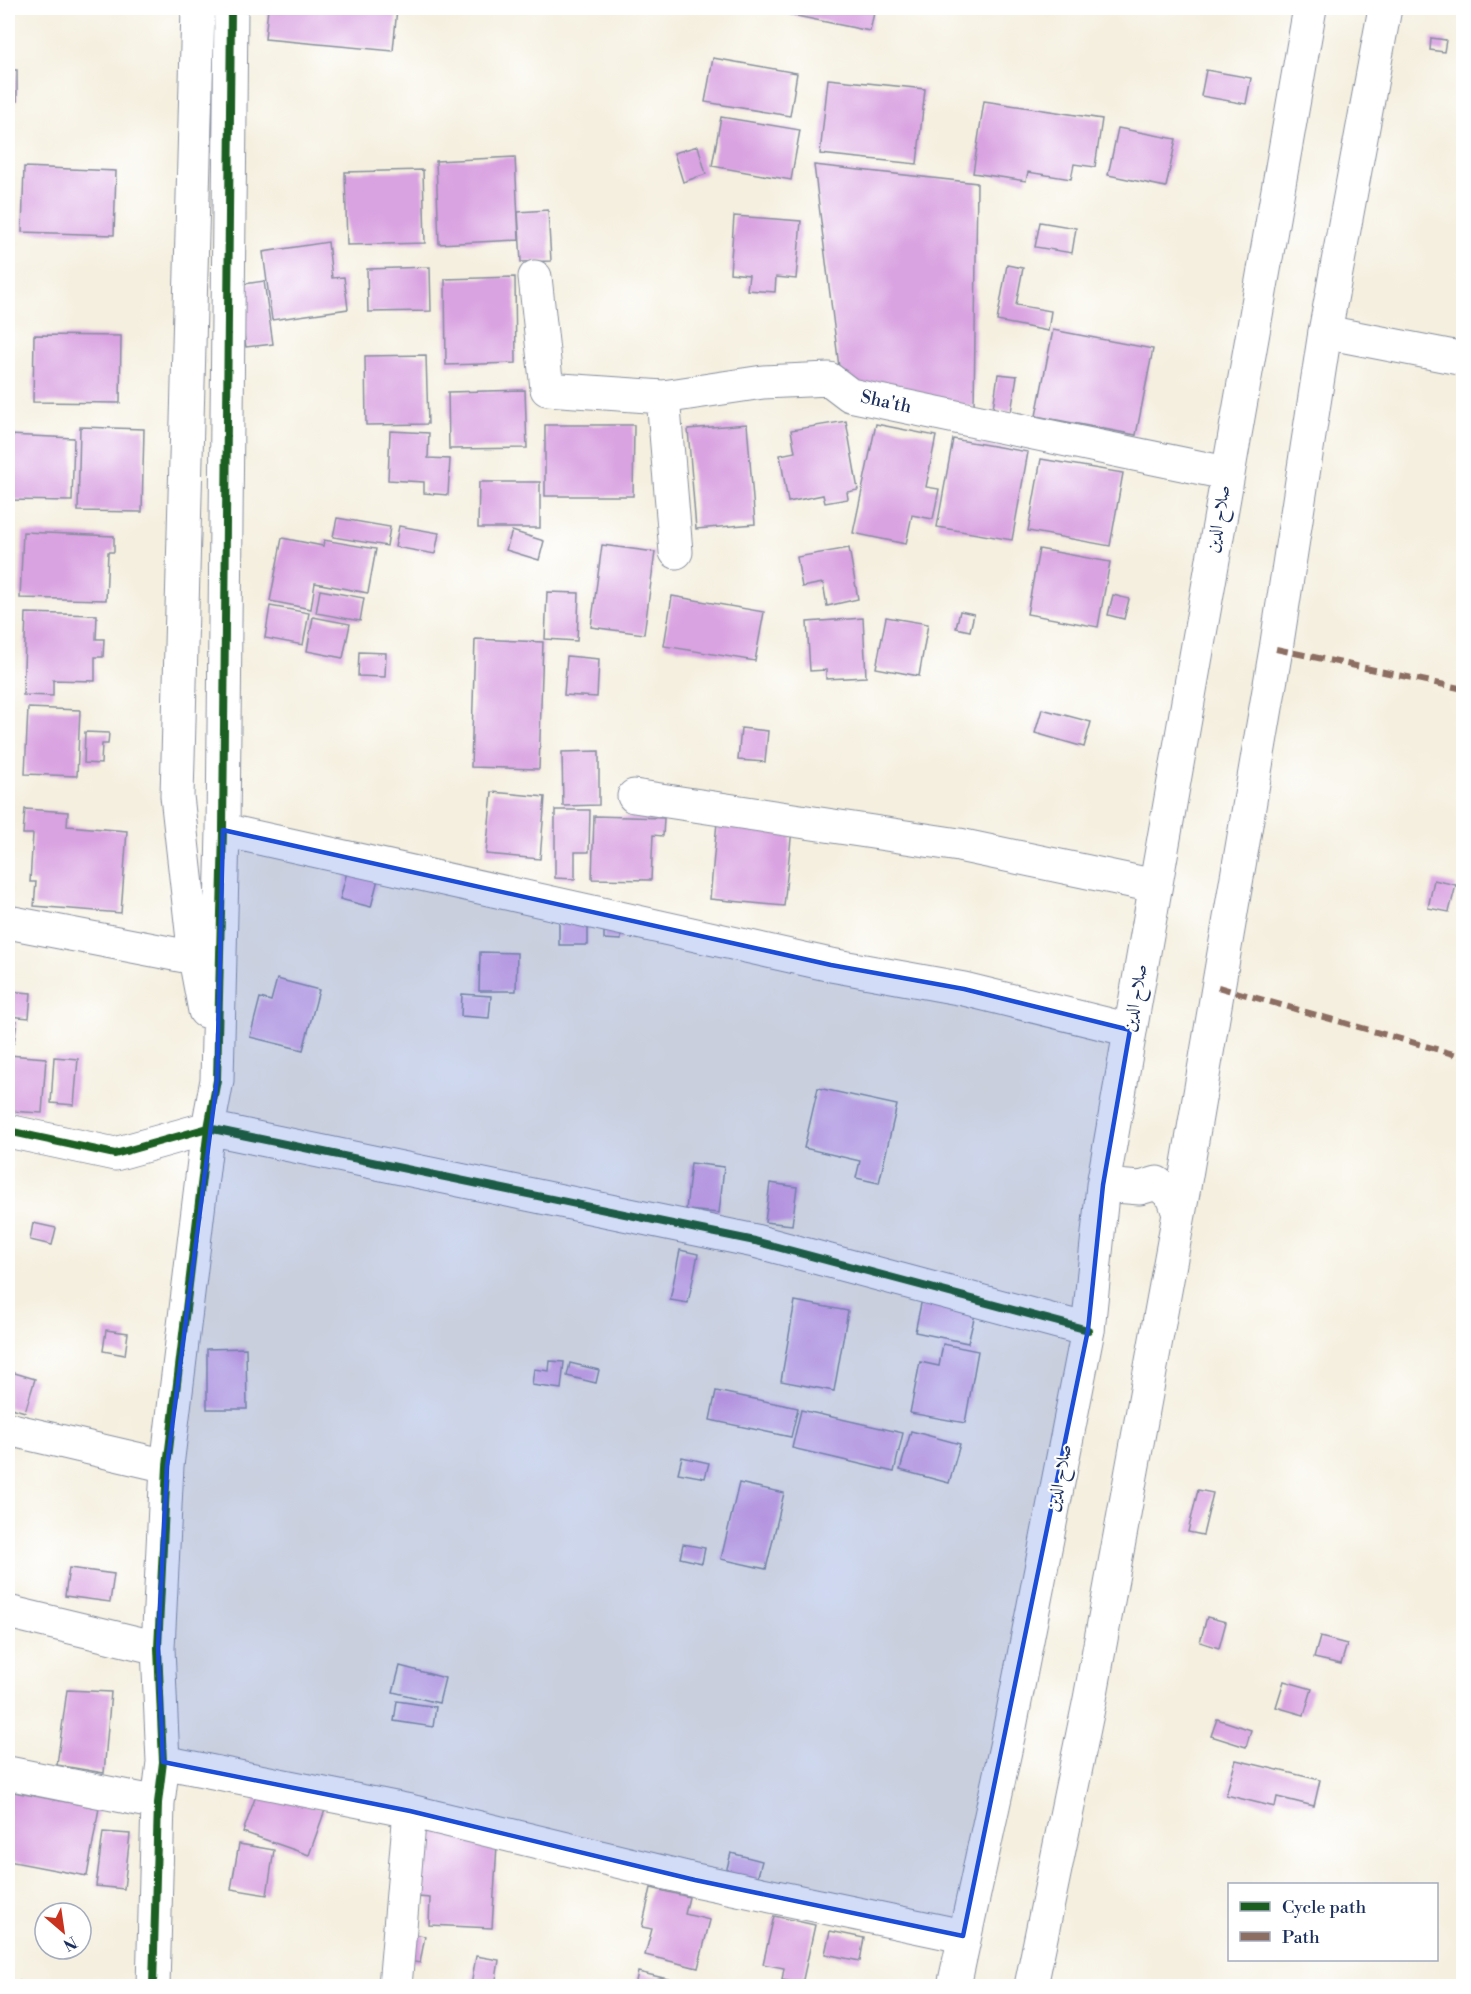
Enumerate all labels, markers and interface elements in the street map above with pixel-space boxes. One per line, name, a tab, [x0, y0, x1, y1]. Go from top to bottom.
street label: Sha'th	[858, 385, 914, 419]
street label: صلاح الدين	[1201, 483, 1239, 555]
street label: صلاح الدين	[1118, 962, 1156, 1034]
street label: صلاح الدين	[1041, 1442, 1081, 1515]
legend	[1228, 1883, 1438, 1961]
text: Cycle path	[1282, 1896, 1366, 1919]
north arrow	[33, 1901, 93, 1961]
text: Path	[1282, 1926, 1320, 1949]
text: N	[59, 1931, 80, 1955]

